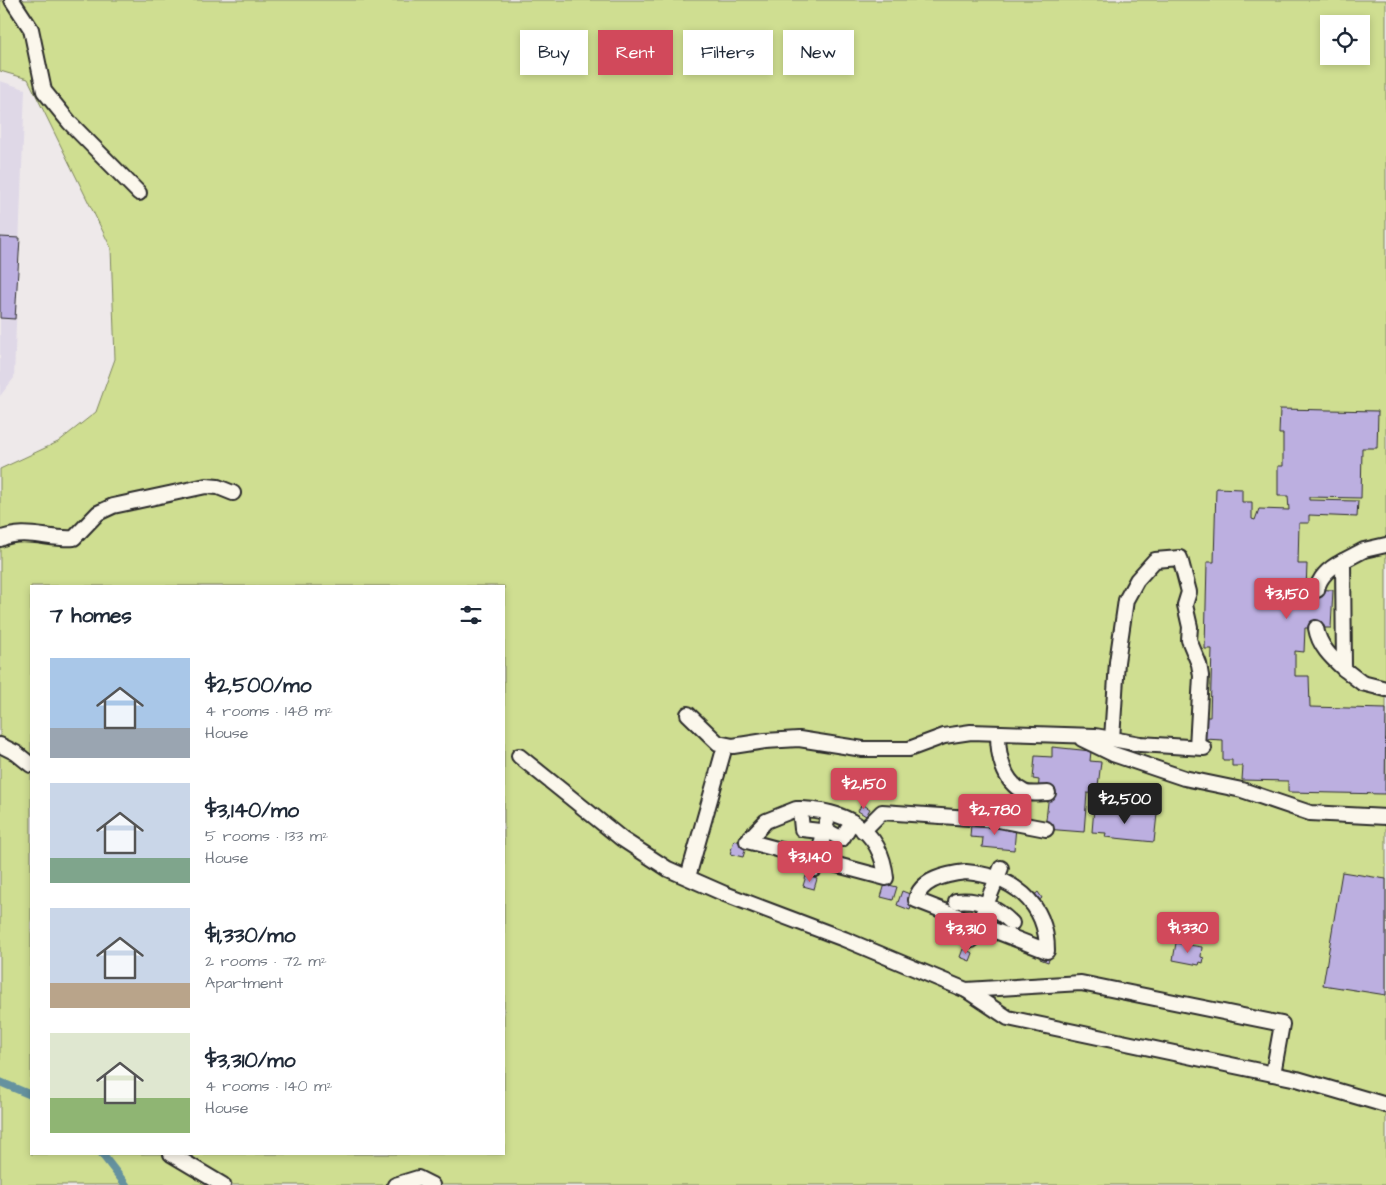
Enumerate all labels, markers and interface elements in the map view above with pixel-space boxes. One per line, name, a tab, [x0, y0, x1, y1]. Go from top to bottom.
map controls	[1320, 15, 1370, 65]
button: locate	[1320, 15, 1370, 65]
chip: Buy	[520, 30, 588, 75]
chip: Rent	[598, 30, 673, 75]
chip: Filters	[683, 30, 773, 75]
chip: New	[783, 30, 854, 75]
pin: $3,150	[1246, 578, 1328, 620]
text: $3,150	[1265, 583, 1309, 605]
text: 7 homes	[50, 601, 132, 630]
icon: filters	[457, 601, 485, 629]
text: $2,500/mo	[205, 671, 312, 700]
icon: home	[90, 678, 150, 738]
text: 4 rooms · 148 m²	[205, 700, 333, 722]
text: House	[205, 722, 249, 744]
pin: $2,150	[823, 768, 905, 810]
text: $2,150	[842, 773, 886, 795]
pin: $2,500	[1084, 782, 1166, 825]
text: $2,500	[1099, 788, 1151, 810]
pin: $2,780	[954, 794, 1036, 836]
text: $3,140/mo	[205, 796, 299, 825]
text: $2,780	[969, 799, 1021, 821]
icon: home	[90, 803, 150, 863]
text: 5 rooms · 133 m²	[205, 825, 328, 847]
pin: $3,140	[769, 840, 851, 883]
text: $3,140	[789, 846, 831, 868]
text: House	[205, 847, 249, 869]
pin: $3,310	[925, 912, 1007, 955]
pin: $1,330	[1147, 912, 1229, 954]
text: $1,330	[1168, 917, 1208, 939]
text: $3,310	[946, 918, 986, 940]
text: $1,330/mo	[205, 921, 295, 950]
icon: home	[90, 928, 150, 988]
text: 2 rooms · 72 m²	[205, 950, 327, 972]
text: Apartment	[205, 972, 283, 994]
text: $3,310/mo	[205, 1046, 295, 1075]
icon: home	[90, 1053, 150, 1113]
text: 4 rooms · 140 m²	[205, 1075, 333, 1097]
text: House	[205, 1097, 249, 1119]

